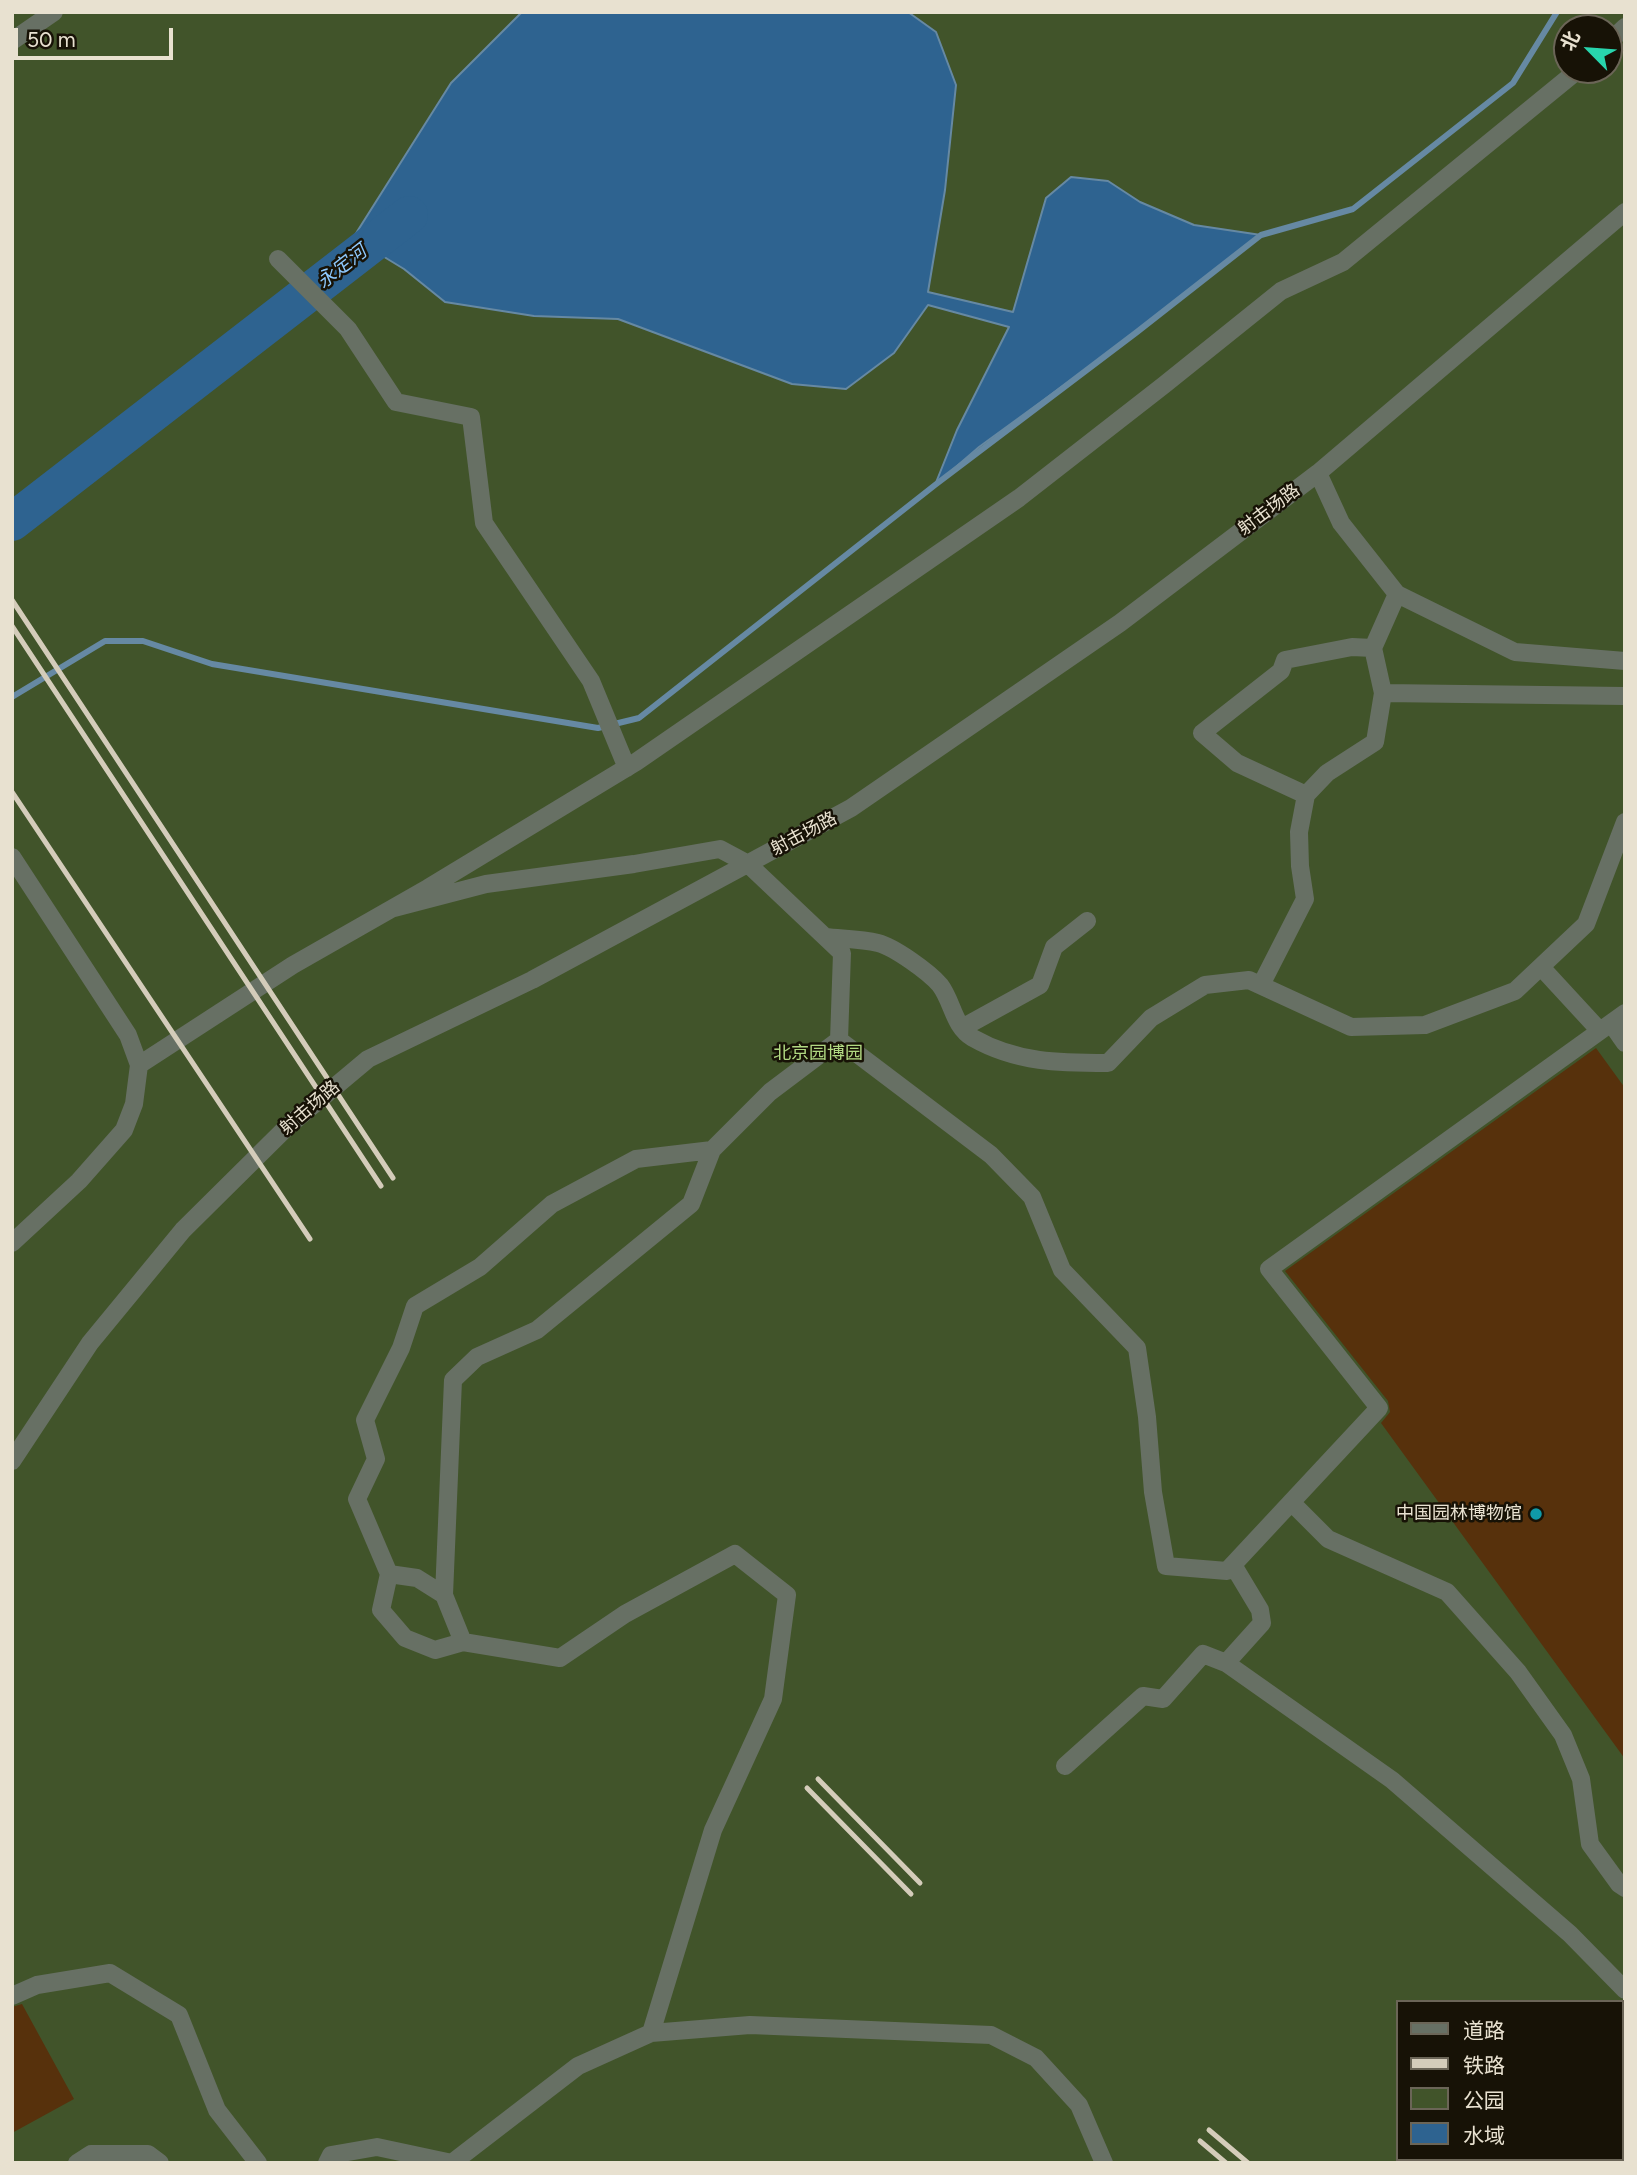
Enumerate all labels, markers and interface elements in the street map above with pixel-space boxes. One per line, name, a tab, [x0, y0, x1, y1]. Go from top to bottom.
scale bar	[18, 14, 177, 58]
north arrow	[1553, 14, 1623, 84]
text: 50 m	[27, 27, 76, 52]
text: 北	[1556, 27, 1585, 54]
water label: 永定河	[313, 240, 371, 294]
street label: 射击场路	[1234, 480, 1304, 540]
street label: 射击场路	[767, 808, 841, 860]
park label: 北京园博园	[773, 1043, 863, 1065]
street label: 射击场路	[276, 1076, 344, 1140]
place label: 中国园林博物馆	[1396, 1503, 1522, 1525]
marker: 中国园林博物馆	[1528, 1506, 1544, 1522]
legend	[1396, 2000, 1623, 2161]
text: 道路	[1463, 2018, 1505, 2043]
text: 铁路	[1463, 2053, 1505, 2078]
text: 公园	[1463, 2088, 1505, 2113]
text: 水域	[1463, 2123, 1505, 2148]

